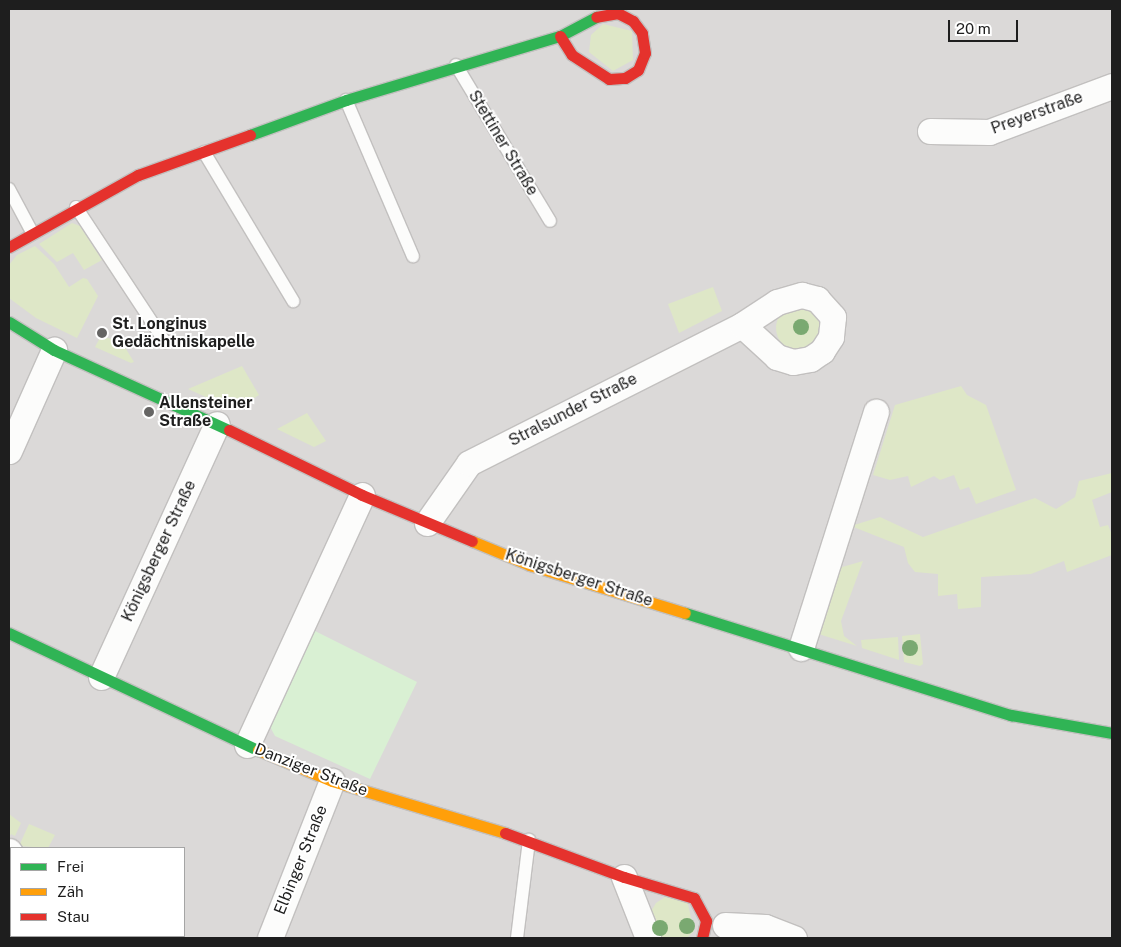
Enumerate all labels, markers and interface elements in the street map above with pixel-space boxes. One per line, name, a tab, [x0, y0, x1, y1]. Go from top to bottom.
scale bar	[951, 10, 1021, 42]
text: 20 m	[956, 20, 991, 37]
street label: Stettiner Straße	[464, 87, 542, 199]
street label: Preyerstraße	[988, 87, 1086, 139]
place label: St. Longinus Gedächtniskapelle	[112, 314, 255, 352]
marker: St. Longinus Gedächtniskapelle	[96, 327, 108, 339]
street label: Stralsunder Straße	[506, 369, 640, 451]
place label: Allensteiner Straße	[159, 393, 253, 431]
marker: Allensteiner Straße	[143, 406, 155, 418]
street label: Königsberger Straße	[118, 477, 200, 625]
street label: Königsberger Straße	[503, 545, 655, 611]
street label: Danziger Straße	[252, 740, 370, 800]
street label: Elbinger Straße	[270, 803, 332, 917]
legend	[10, 847, 185, 937]
text: Frei	[57, 858, 84, 875]
text: Zäh	[57, 883, 84, 900]
text: Stau	[57, 908, 90, 925]

